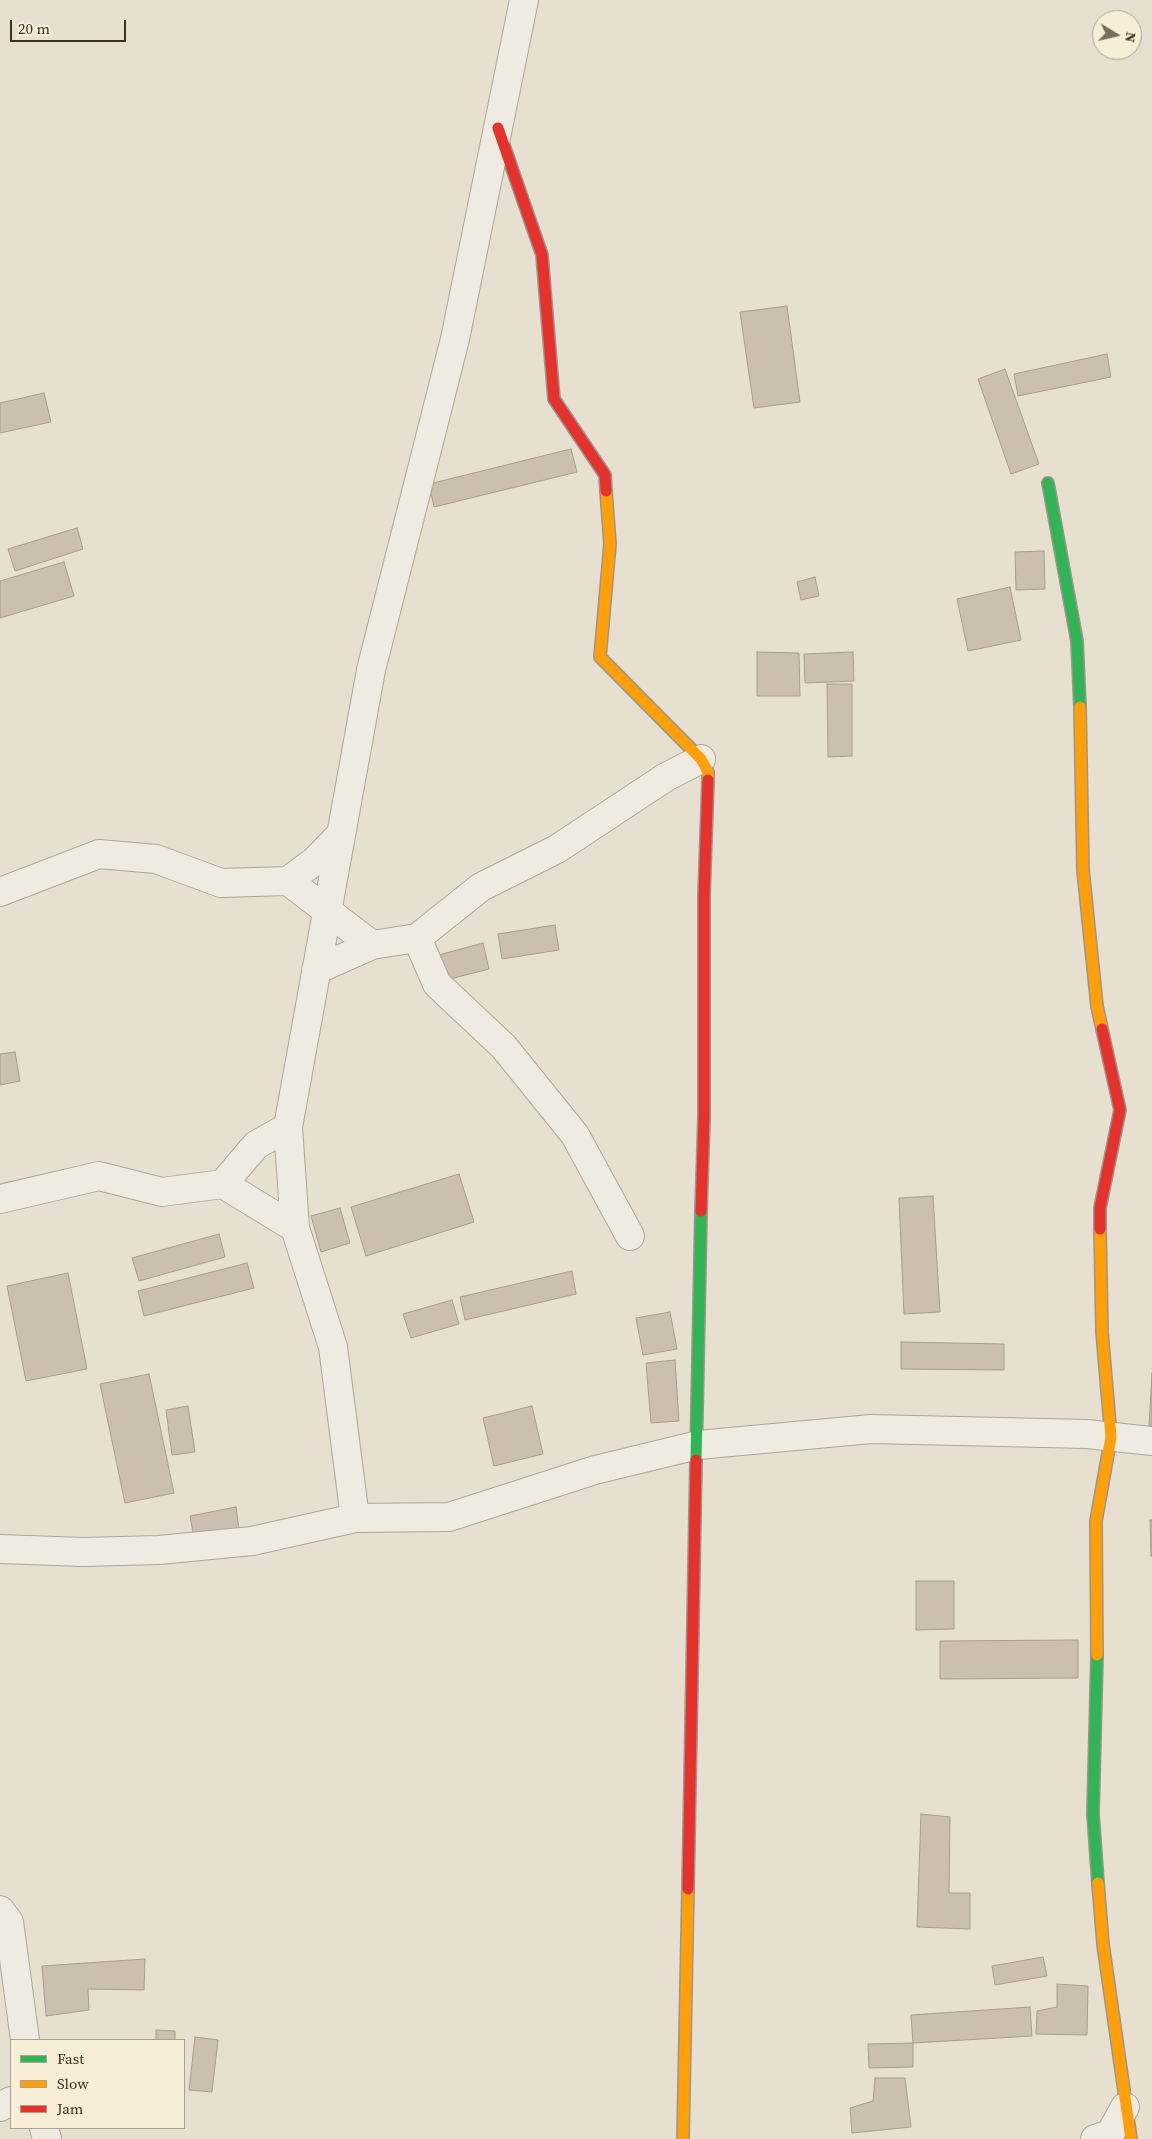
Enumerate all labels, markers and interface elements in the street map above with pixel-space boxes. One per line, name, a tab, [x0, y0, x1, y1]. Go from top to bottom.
scale bar	[12, 10, 129, 42]
north arrow	[1092, 10, 1142, 60]
text: 20 m	[18, 18, 50, 39]
text: N	[1120, 31, 1142, 44]
legend	[10, 2039, 185, 2129]
text: Fast	[57, 2048, 84, 2069]
text: Slow	[57, 2073, 89, 2094]
text: Jam	[57, 2098, 83, 2119]

